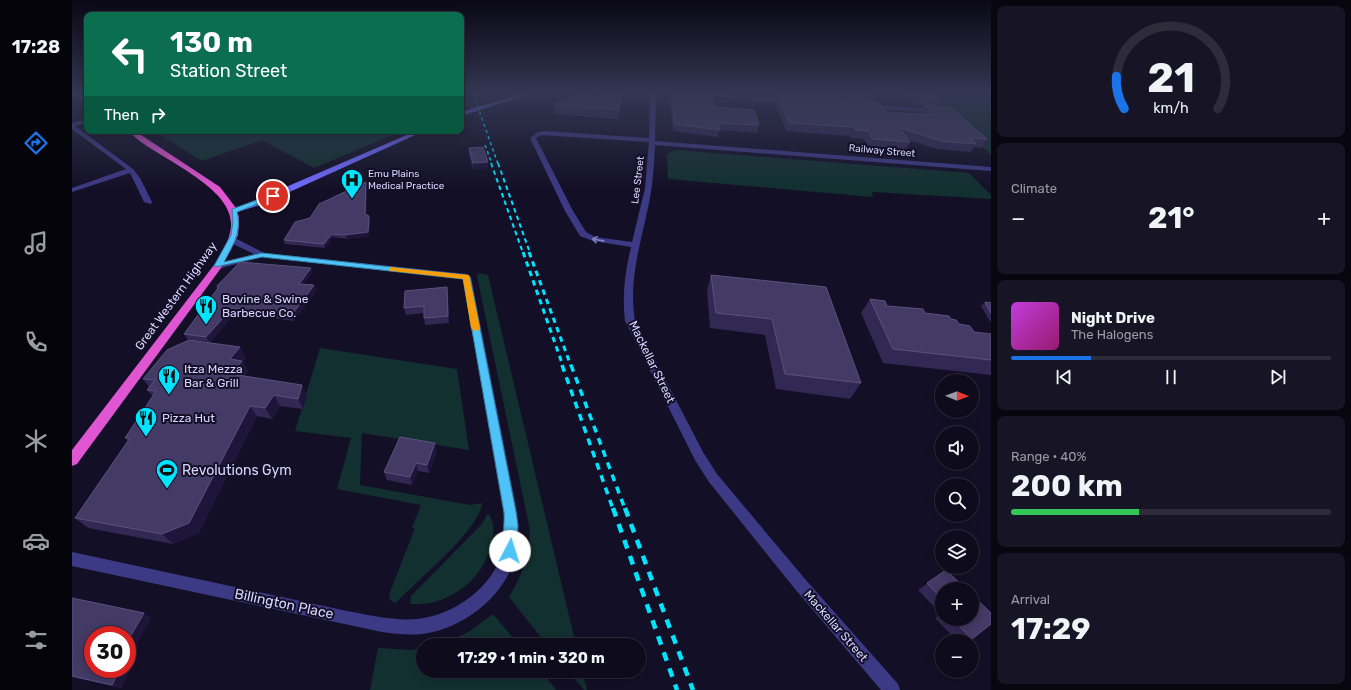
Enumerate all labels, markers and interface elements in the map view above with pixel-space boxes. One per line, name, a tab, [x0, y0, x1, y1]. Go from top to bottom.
text: 130 m	[170, 26, 253, 59]
icon: left	[104, 28, 156, 80]
text: 17:28	[12, 36, 60, 58]
text: 21	[1147, 53, 1195, 102]
text: Station Street	[170, 60, 287, 82]
text: km/h	[1153, 100, 1189, 117]
icon: right	[147, 104, 169, 126]
text: Then	[104, 106, 139, 124]
icon: directions	[22, 129, 50, 157]
street label: Railway Street	[848, 142, 916, 160]
street label: Lee Street	[629, 155, 647, 205]
hospital icon: Emu Plains Medical Practice	[339, 167, 365, 200]
place label: Emu Plains Medical Practice	[368, 168, 445, 192]
pin	[256, 179, 290, 213]
text: Climate	[1011, 181, 1057, 196]
icon: arrive	[262, 185, 284, 207]
text: 21°	[1148, 200, 1195, 236]
text: −	[1011, 205, 1025, 232]
text: +	[1317, 205, 1331, 232]
icon: music	[22, 229, 50, 257]
one-way arrow	[592, 235, 605, 243]
street label: Great Western Highway	[132, 239, 220, 353]
place label: Bovine & Swine Barbecue Co.	[222, 292, 309, 320]
restaurant icon: Bovine & Swine Barbecue Co.	[193, 293, 219, 326]
text: Night Drive	[1071, 309, 1155, 327]
street label: Mackellar Street	[626, 319, 678, 406]
text: The Halogens	[1071, 327, 1153, 342]
icon: phone	[22, 328, 50, 356]
place label: Itza Mezza Bar & Grill	[184, 362, 243, 390]
restaurant icon: Itza Mezza Bar & Grill	[156, 363, 182, 396]
icon: previous	[1053, 366, 1075, 388]
icon: pause	[1160, 366, 1182, 388]
icon: next	[1267, 366, 1289, 388]
north arrow	[935, 374, 979, 418]
map controls	[935, 374, 979, 678]
restaurant icon: Pizza Hut	[133, 405, 159, 438]
place label: Pizza Hut	[162, 411, 215, 425]
button: sound	[935, 426, 979, 470]
icon: climate	[22, 427, 50, 455]
text: Range · 40%	[1011, 449, 1087, 464]
sports icon: Revolutions Gym	[154, 457, 180, 490]
place label: Revolutions Gym	[182, 462, 292, 479]
text: 200 km	[1011, 468, 1123, 504]
button: search	[935, 478, 979, 522]
icon: car	[22, 527, 50, 555]
position arrow	[489, 530, 531, 572]
button: layers	[935, 530, 979, 574]
button: +	[935, 582, 979, 626]
street label: Billington Place	[233, 585, 335, 623]
street label: Mackellar Street	[801, 588, 871, 665]
text: Arrival	[1011, 592, 1050, 607]
text: 17:29	[1011, 611, 1091, 647]
icon: filters	[22, 626, 50, 654]
speed limit sign: 30	[84, 626, 136, 678]
button: −	[935, 634, 979, 678]
text: 17:29 · 1 min · 320 m	[457, 649, 605, 667]

